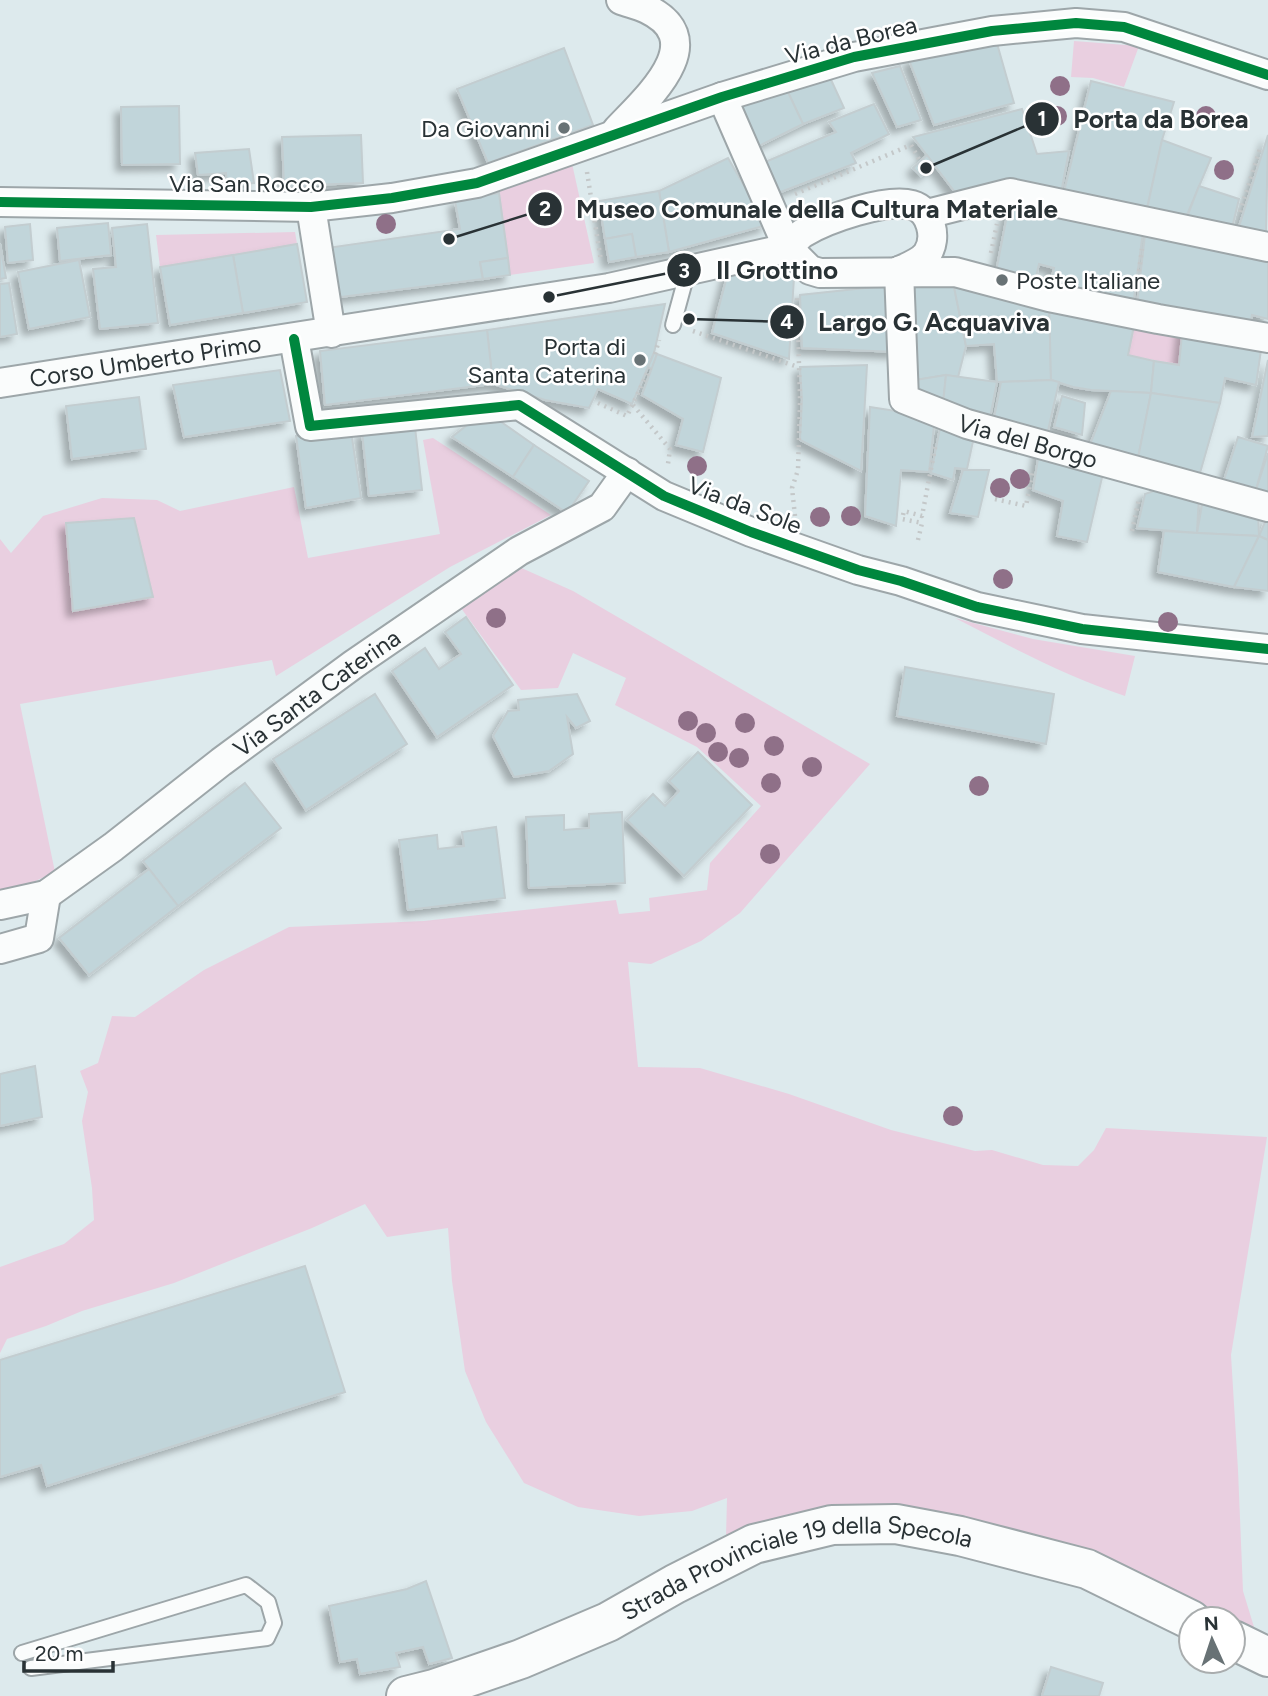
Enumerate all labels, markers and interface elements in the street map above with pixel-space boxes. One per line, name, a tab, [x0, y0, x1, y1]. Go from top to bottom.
street label: Via da Borea	[782, 10, 920, 70]
callout: Porta da Borea	[1024, 95, 1262, 142]
text: Porta da Borea	[1073, 103, 1249, 135]
text: 1	[1038, 106, 1046, 131]
place label: Da Giovanni	[421, 114, 550, 143]
marker: Da Giovanni	[556, 120, 572, 136]
street label: Via San Rocco	[169, 169, 325, 198]
callout: Museo Comunale della Cultura Materiale	[527, 185, 1072, 232]
text: Museo Comunale della Cultura Materiale	[576, 193, 1058, 225]
text: 2	[539, 196, 551, 221]
callout: Il Grottino	[667, 247, 852, 294]
text: Il Grottino	[716, 254, 838, 286]
text: 3	[678, 258, 690, 283]
place label: Poste Italiane	[1016, 266, 1160, 295]
marker: Poste Italiane	[994, 272, 1010, 288]
callout: Largo G. Acquaviva	[769, 298, 1064, 345]
text: Largo G. Acquaviva	[818, 306, 1050, 338]
text: 4	[780, 309, 794, 334]
street label: Corso Umberto Primo	[27, 328, 263, 393]
place label: Porta di Santa Caterina	[467, 332, 626, 389]
marker: Porta di Santa Caterina	[632, 352, 648, 368]
street label: Via del Borgo	[954, 407, 1101, 474]
street label: Via da Sole	[684, 470, 806, 540]
street label: Via Santa Caterina	[227, 622, 405, 763]
street label: Strada Provinciale 19 della Specola	[616, 1509, 976, 1626]
north arrow	[1177, 1605, 1247, 1675]
text: N	[1203, 1612, 1219, 1635]
scale bar	[24, 1630, 114, 1674]
text: 20 m	[35, 1641, 83, 1666]

